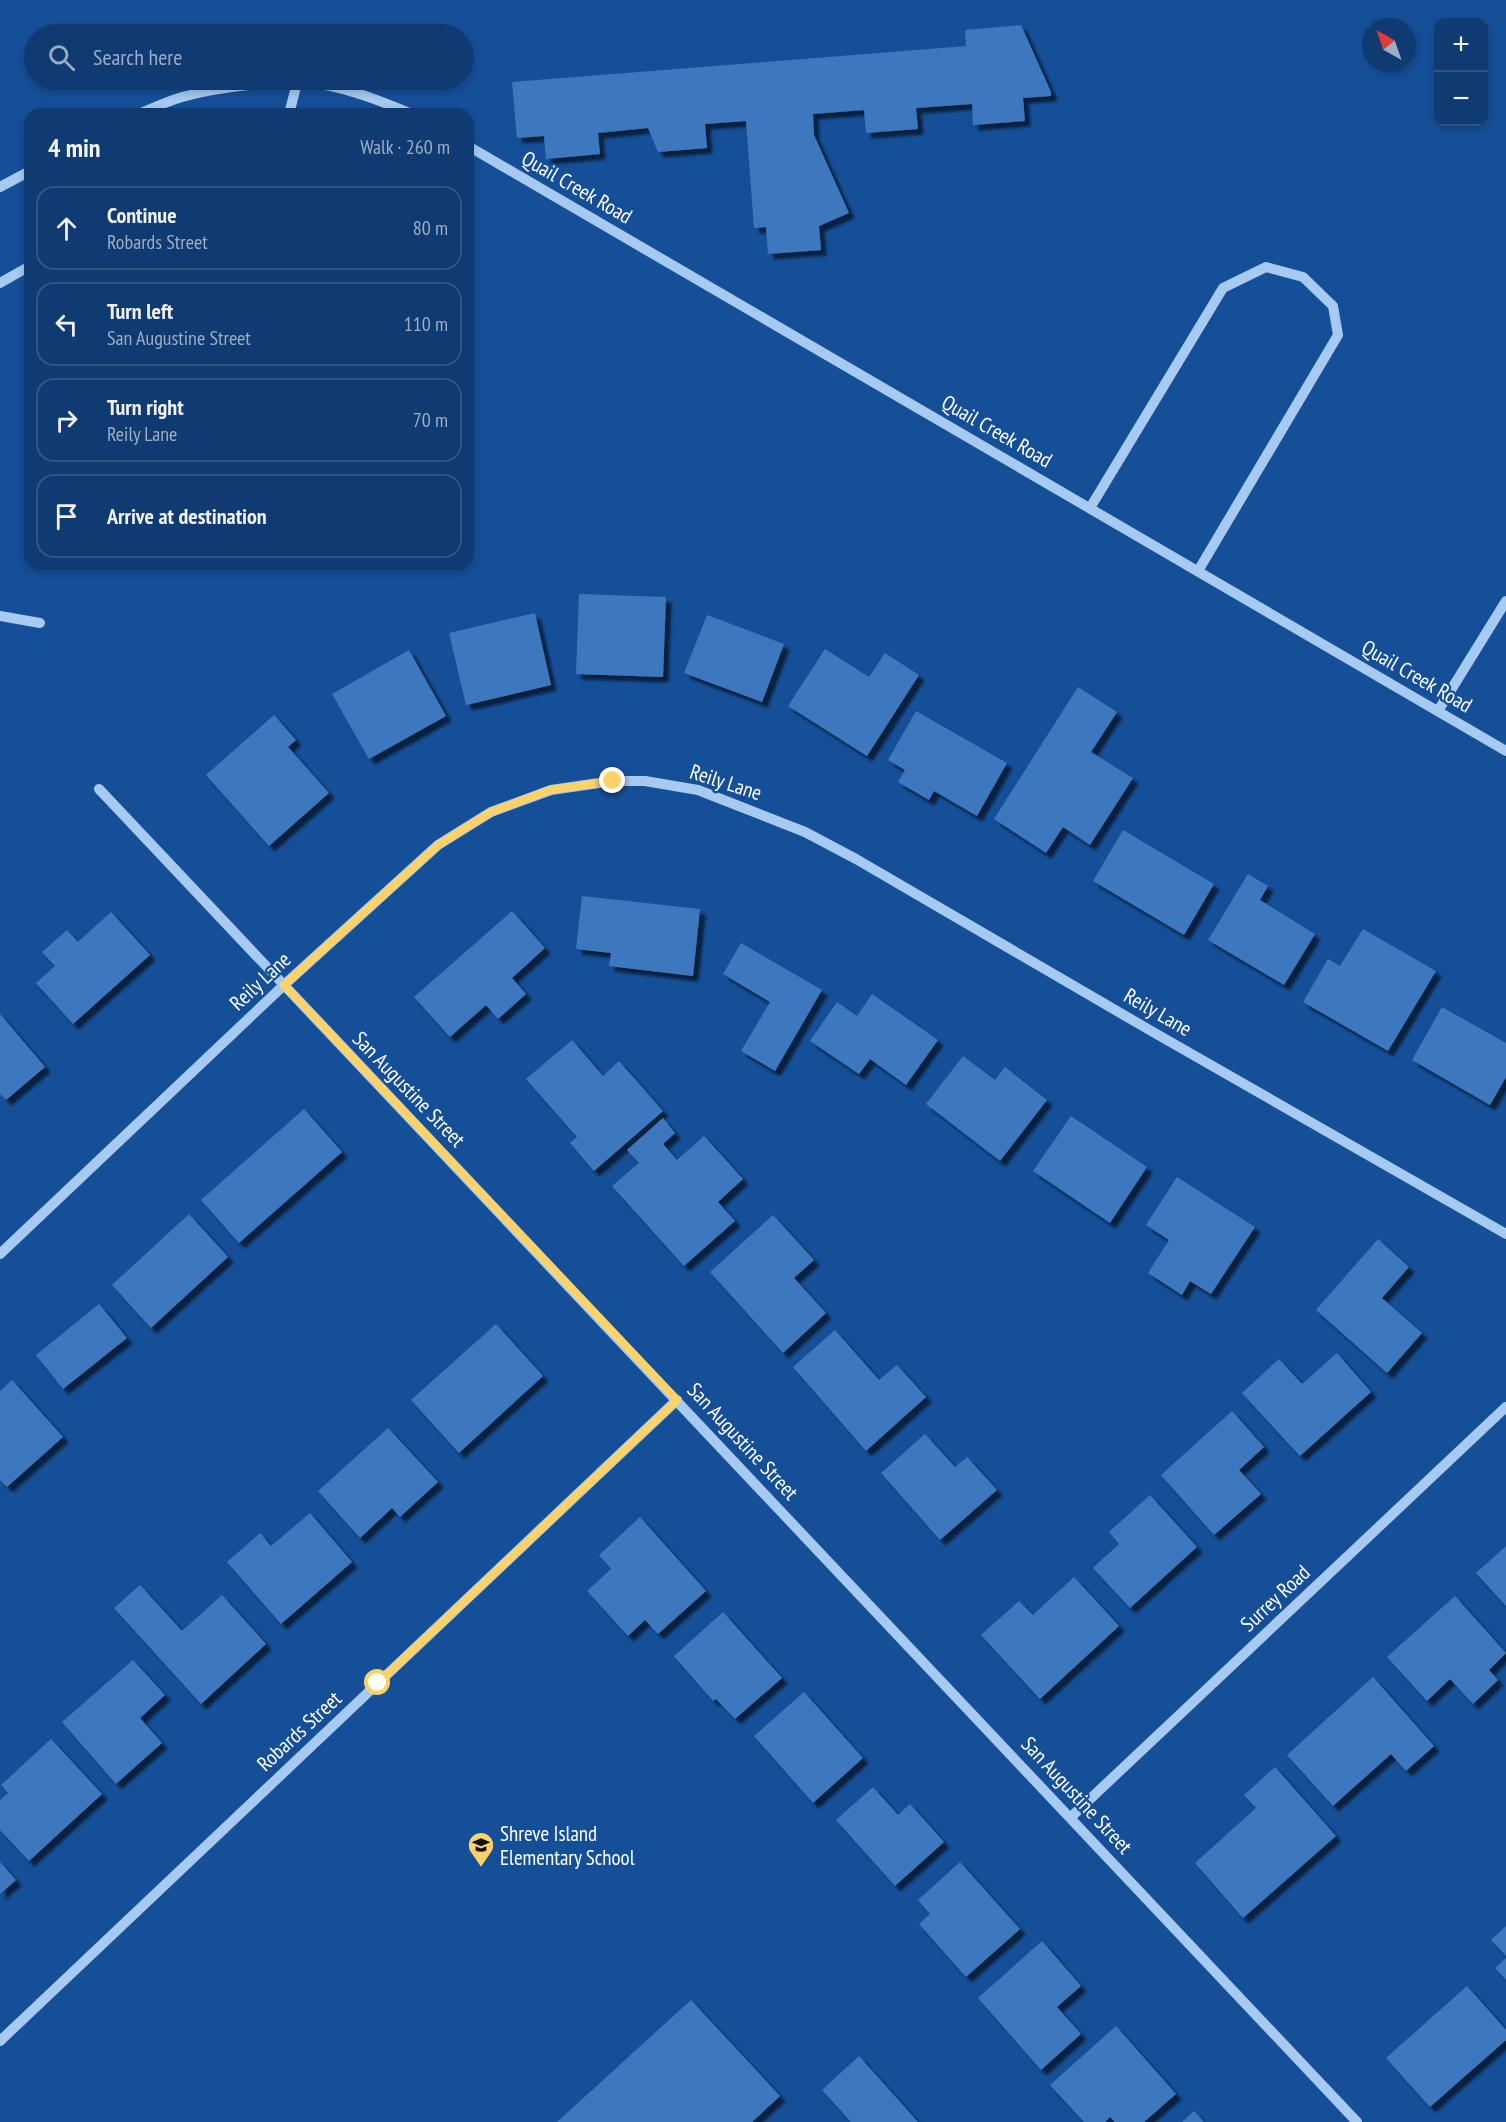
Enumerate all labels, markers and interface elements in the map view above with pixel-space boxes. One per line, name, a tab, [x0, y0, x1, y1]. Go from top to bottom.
north arrow	[1362, 18, 1416, 72]
map controls	[1434, 18, 1488, 126]
button: +	[1434, 18, 1488, 72]
search box	[24, 24, 474, 90]
icon: search	[45, 41, 78, 74]
text: Search here	[93, 43, 182, 71]
button: −	[1434, 72, 1488, 126]
text: 4 min	[48, 131, 101, 164]
text: Walk · 260 m	[360, 134, 450, 160]
street label: Quail Creek Road	[517, 145, 637, 229]
text: Continue	[107, 201, 177, 229]
icon: ahead	[50, 212, 83, 245]
text: 80 m	[413, 215, 448, 241]
text: Robards Street	[107, 229, 208, 255]
text: Turn left	[107, 297, 173, 325]
icon: left	[50, 308, 83, 341]
text: 110 m	[404, 311, 448, 337]
text: San Augustine Street	[107, 325, 251, 351]
street label: Quail Creek Road	[937, 389, 1057, 473]
text: Turn right	[107, 393, 184, 421]
icon: right	[50, 404, 83, 437]
text: 70 m	[413, 407, 448, 433]
text: Reily Lane	[107, 421, 177, 447]
icon: arrive	[50, 500, 83, 533]
text: Arrive at destination	[107, 502, 267, 530]
street label: Quail Creek Road	[1357, 634, 1477, 718]
street label: Reily Lane	[687, 758, 765, 806]
route end	[599, 767, 625, 793]
street label: Reily Lane	[224, 946, 296, 1016]
street label: Reily Lane	[1119, 982, 1197, 1042]
street label: San Augustine Street	[347, 1025, 471, 1153]
street label: San Augustine Street	[682, 1377, 805, 1506]
street label: Surrey Road	[1235, 1559, 1315, 1637]
route start	[364, 1669, 390, 1695]
street label: Robards Street	[251, 1685, 347, 1777]
street label: San Augustine Street	[1016, 1731, 1139, 1860]
place label: Shreve Island Elementary School	[500, 1820, 635, 1871]
school or university icon: Shreve Island Elementary School	[466, 1830, 496, 1868]

